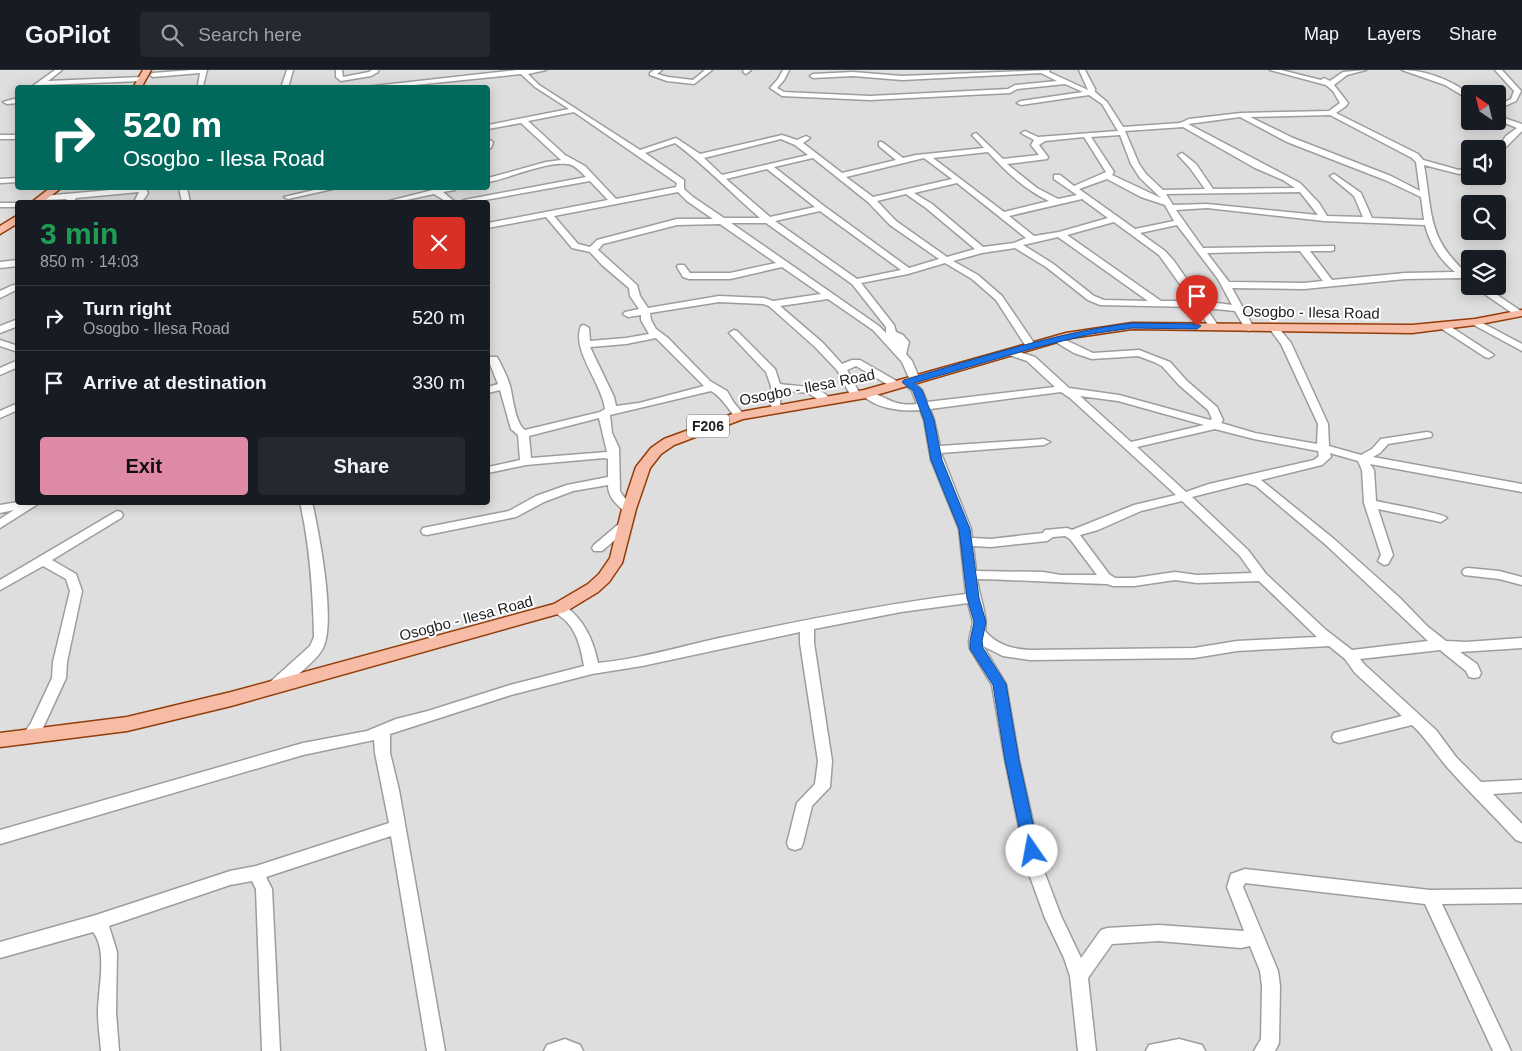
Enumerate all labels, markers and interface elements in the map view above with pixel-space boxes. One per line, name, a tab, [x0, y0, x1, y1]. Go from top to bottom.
search box	[140, 12, 490, 57]
text: GoPilot	[25, 21, 110, 48]
icon: search	[158, 21, 186, 49]
text: Search here	[198, 24, 302, 45]
text: Map	[1304, 24, 1339, 44]
text: Layers	[1367, 24, 1421, 44]
text: Share	[1449, 24, 1497, 44]
north arrow	[1461, 85, 1506, 130]
map controls	[1461, 85, 1506, 295]
icon: right	[40, 105, 105, 170]
text: 520 m	[123, 105, 222, 144]
button: sound	[1461, 140, 1506, 185]
text: Osogbo - Ilesa Road	[123, 146, 325, 171]
button: search	[1461, 195, 1506, 240]
text: 3 min	[40, 217, 118, 250]
button: close	[413, 217, 465, 269]
button: layers	[1461, 250, 1506, 295]
text: 850 m · 14:03	[40, 253, 139, 270]
pin	[1176, 275, 1218, 326]
icon: arrive	[1183, 282, 1211, 310]
text: Turn right	[83, 298, 171, 319]
street label: Osogbo - Ilesa Road	[1242, 302, 1380, 322]
icon: right	[40, 304, 68, 332]
text: 520 m	[412, 307, 465, 328]
text: Osogbo - Ilesa Road	[83, 320, 230, 337]
street label: Osogbo - Ilesa Road	[738, 366, 876, 408]
icon: arrive	[40, 369, 68, 397]
text: Arrive at destination	[83, 372, 267, 393]
text: 330 m	[412, 372, 465, 393]
road number: F206	[687, 414, 729, 438]
button: Exit	[40, 437, 248, 495]
button: Share	[258, 437, 465, 495]
street label: Osogbo - Ilesa Road	[397, 592, 535, 644]
position arrow	[1005, 824, 1057, 876]

